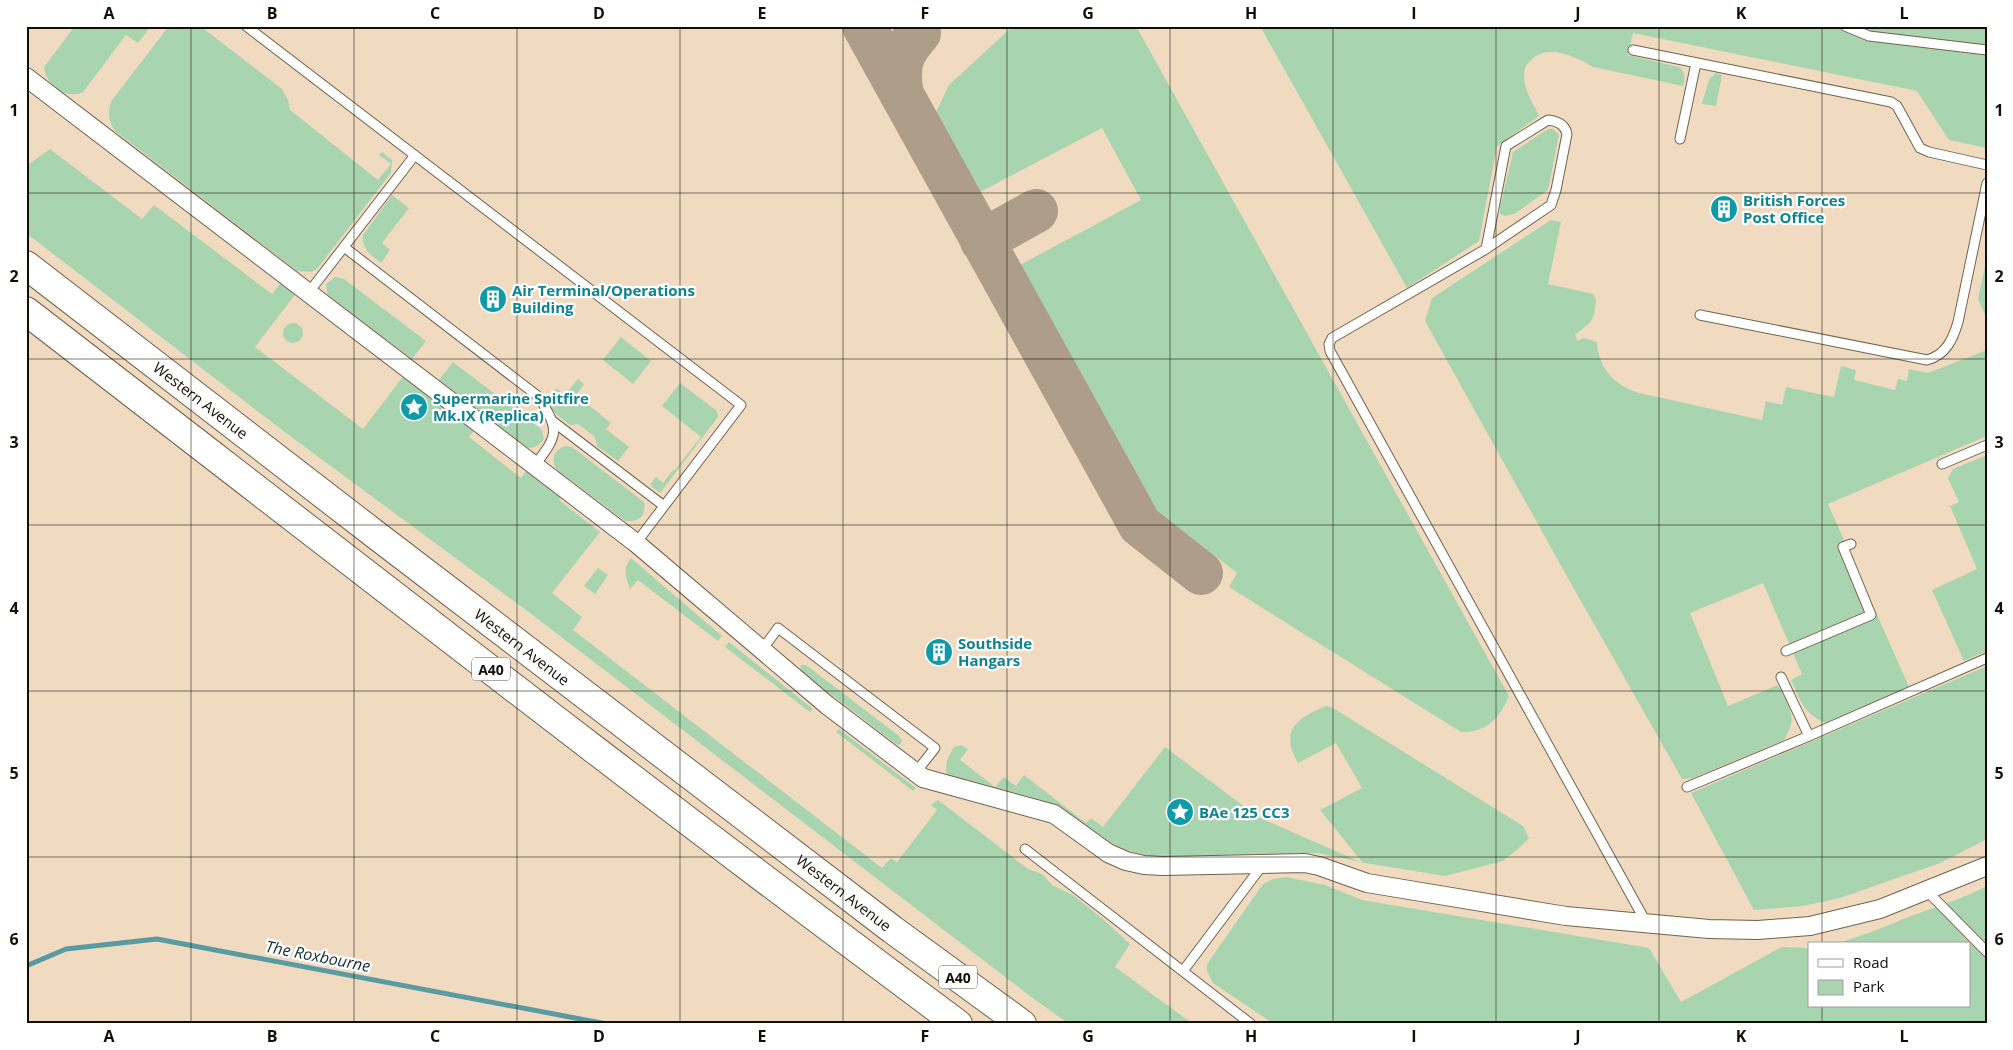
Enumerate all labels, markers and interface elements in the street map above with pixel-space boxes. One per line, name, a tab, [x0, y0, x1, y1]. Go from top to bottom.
text: A	[103, 2, 115, 24]
text: B	[267, 2, 277, 24]
text: C	[430, 2, 440, 24]
text: D	[593, 2, 605, 24]
text: E	[758, 2, 767, 24]
text: F	[921, 2, 929, 24]
text: G	[1082, 2, 1094, 24]
text: H	[1245, 2, 1257, 24]
text: I	[1411, 2, 1417, 24]
text: J	[1573, 2, 1581, 24]
text: K	[1736, 2, 1747, 24]
text: L	[1899, 2, 1909, 24]
text: 1	[9, 99, 19, 121]
text: 1	[1994, 99, 2004, 121]
place label: British Forces Post Office	[1743, 190, 1845, 227]
building icon: British Forces Post Office	[1709, 194, 1739, 224]
text: 2	[9, 265, 19, 287]
text: 2	[1994, 265, 2004, 287]
place label: Air Terminal/Operations Building	[512, 280, 695, 317]
building icon: Air Terminal/Operations Building	[478, 284, 508, 314]
street label: Western Avenue	[149, 357, 253, 443]
place label: Supermarine Spitfire Mk.IX (Replica)	[433, 388, 589, 425]
place icon: Supermarine Spitfire Mk.IX (Replica)	[399, 392, 429, 422]
text: 3	[9, 431, 19, 453]
text: 3	[1994, 431, 2004, 453]
text: 4	[9, 597, 19, 619]
text: 4	[1994, 597, 2004, 619]
street label: Western Avenue	[471, 604, 574, 689]
place label: Southside Hangars	[958, 633, 1032, 670]
building icon: Southside Hangars	[924, 637, 954, 667]
road number: A40	[472, 658, 510, 681]
text: 5	[9, 762, 19, 784]
text: 5	[1994, 762, 2004, 784]
place icon: BAe 125 CC3	[1165, 797, 1195, 827]
place label: BAe 125 CC3	[1199, 802, 1290, 822]
street label: Western Avenue	[792, 850, 896, 935]
text: 6	[9, 928, 19, 950]
text: 6	[1994, 928, 2004, 950]
water label: The Roxbourne	[264, 935, 372, 977]
legend	[1808, 942, 1970, 1008]
text: Road	[1853, 952, 1889, 972]
road number: A40	[939, 966, 977, 989]
text: Park	[1853, 976, 1884, 996]
text: A	[103, 1025, 115, 1047]
text: B	[267, 1025, 277, 1047]
text: C	[430, 1025, 440, 1047]
text: D	[593, 1025, 605, 1047]
text: E	[758, 1025, 767, 1047]
text: F	[921, 1025, 929, 1047]
text: G	[1082, 1025, 1094, 1047]
text: H	[1245, 1025, 1257, 1047]
text: I	[1411, 1025, 1417, 1047]
text: J	[1573, 1025, 1581, 1047]
text: K	[1736, 1025, 1747, 1047]
text: L	[1899, 1025, 1909, 1047]

